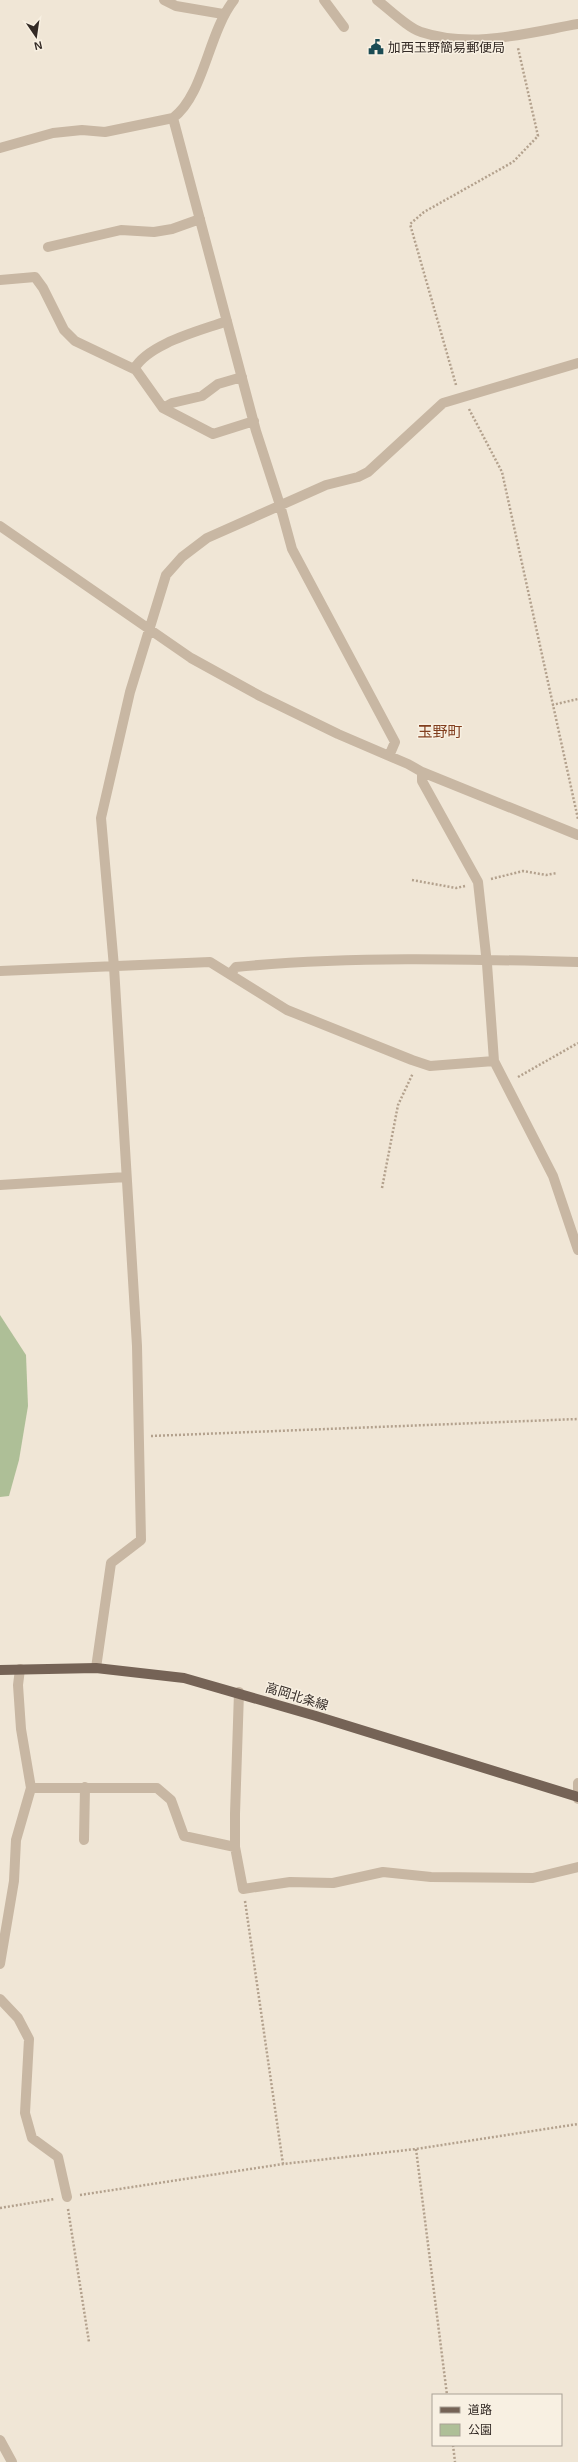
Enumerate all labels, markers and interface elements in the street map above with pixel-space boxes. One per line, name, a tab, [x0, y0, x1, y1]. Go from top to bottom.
north arrow	[16, 16, 56, 56]
public building icon: 加西玉野簡易郵便局	[367, 38, 385, 56]
text: N	[33, 39, 43, 52]
place label: 加西玉野簡易郵便局	[388, 40, 505, 55]
district label: 玉野町	[417, 723, 463, 740]
street label: 高岡北条線	[264, 1680, 330, 1713]
legend	[432, 2394, 562, 2446]
text: 道路	[468, 2403, 492, 2417]
text: 公園	[468, 2423, 492, 2437]

